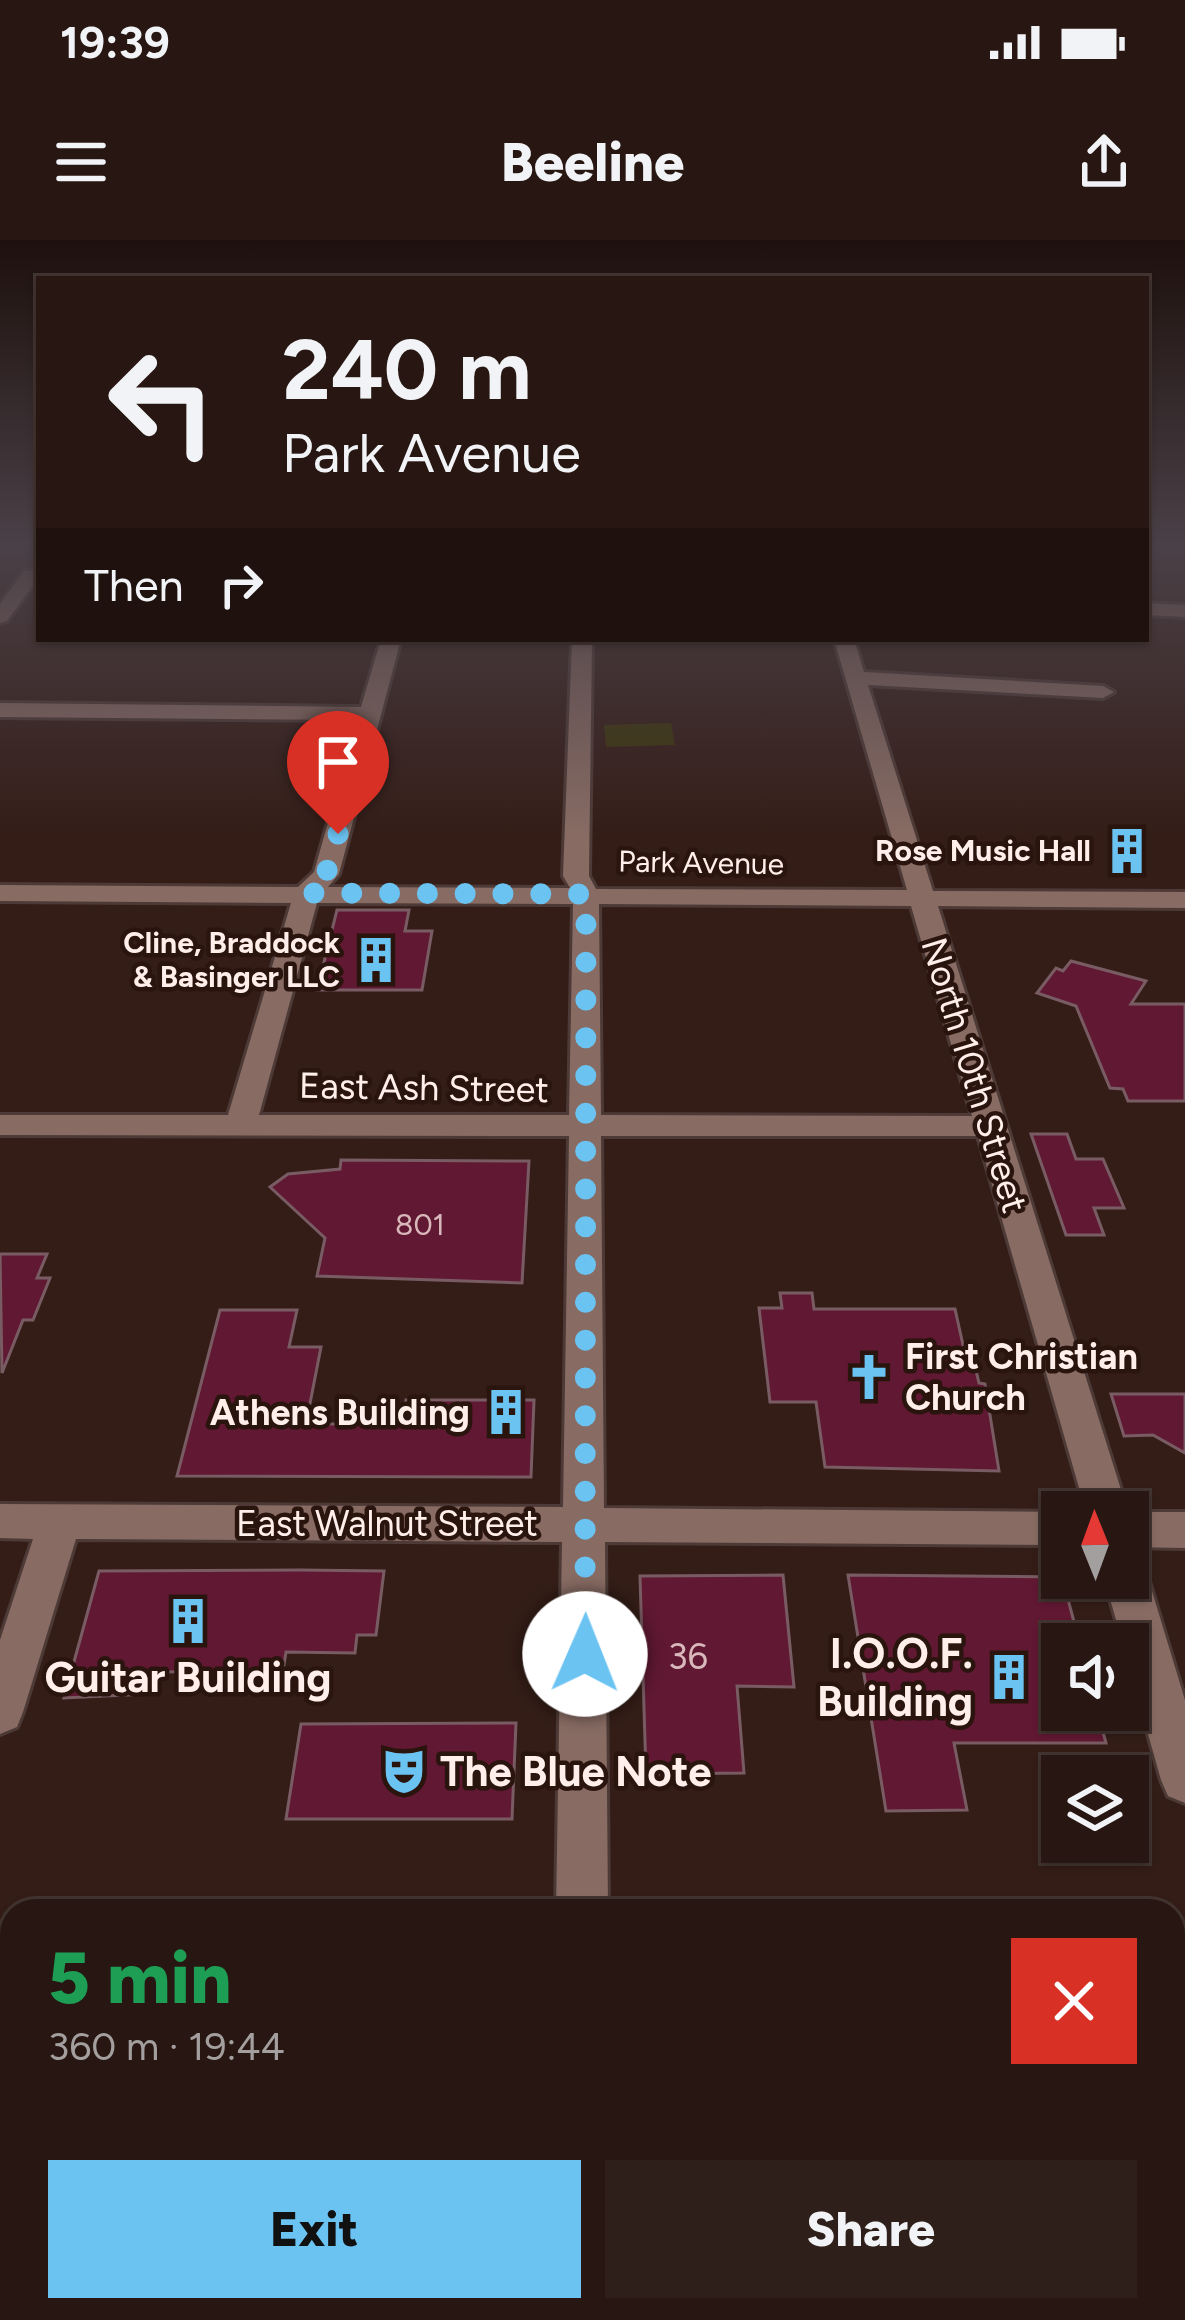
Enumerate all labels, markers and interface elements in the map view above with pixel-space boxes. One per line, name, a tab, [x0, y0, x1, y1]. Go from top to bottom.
text: 19:39	[60, 15, 170, 69]
icon: menu	[48, 129, 114, 195]
icon: share	[1071, 129, 1137, 195]
text: Beeline	[501, 130, 684, 195]
text: 240 m	[282, 319, 531, 420]
icon: left	[84, 324, 240, 480]
text: Park Avenue	[282, 421, 581, 486]
icon: right	[208, 552, 274, 618]
text: Then	[84, 558, 184, 612]
pin	[287, 711, 389, 834]
icon: arrive	[305, 729, 371, 795]
building icon: Rose Music Hall	[1102, 826, 1152, 876]
place label: Rose Music Hall	[875, 832, 1091, 869]
street label: Park Avenue	[618, 843, 784, 882]
place label: Cline, Braddock & Basinger LLC	[123, 924, 340, 995]
street label: North 10th Street	[912, 933, 1037, 1218]
building icon: Cline, Braddock & Basinger LLC	[351, 935, 401, 985]
street label: East Ash Street	[299, 1064, 549, 1111]
house number: 801	[395, 1206, 445, 1243]
place label: First Christian Church	[905, 1335, 1138, 1419]
church icon: First Christian Church	[844, 1352, 894, 1402]
building icon: Athens Building	[481, 1387, 531, 1437]
place label: Athens Building	[210, 1391, 470, 1434]
north arrow	[1041, 1491, 1149, 1599]
map controls	[1041, 1491, 1149, 1863]
street label: East Walnut Street	[236, 1502, 538, 1545]
position arrow	[522, 1591, 648, 1717]
building icon: Guitar Building	[163, 1596, 213, 1646]
button: sound	[1041, 1623, 1149, 1731]
place label: I.O.O.F. Building	[817, 1628, 973, 1727]
house number: 36	[668, 1635, 708, 1678]
place label: Guitar Building	[45, 1652, 331, 1703]
building icon: I.O.O.F. Building	[984, 1652, 1034, 1702]
theatre icon: The Blue Note	[379, 1746, 429, 1796]
place label: The Blue Note	[440, 1746, 712, 1797]
button: layers	[1041, 1755, 1149, 1863]
text: 5 min	[48, 1935, 231, 2021]
button: close	[1011, 1938, 1137, 2064]
text: 360 m · 19:44	[48, 2023, 285, 2070]
button: Exit	[48, 2160, 581, 2298]
button: Share	[605, 2160, 1137, 2298]

